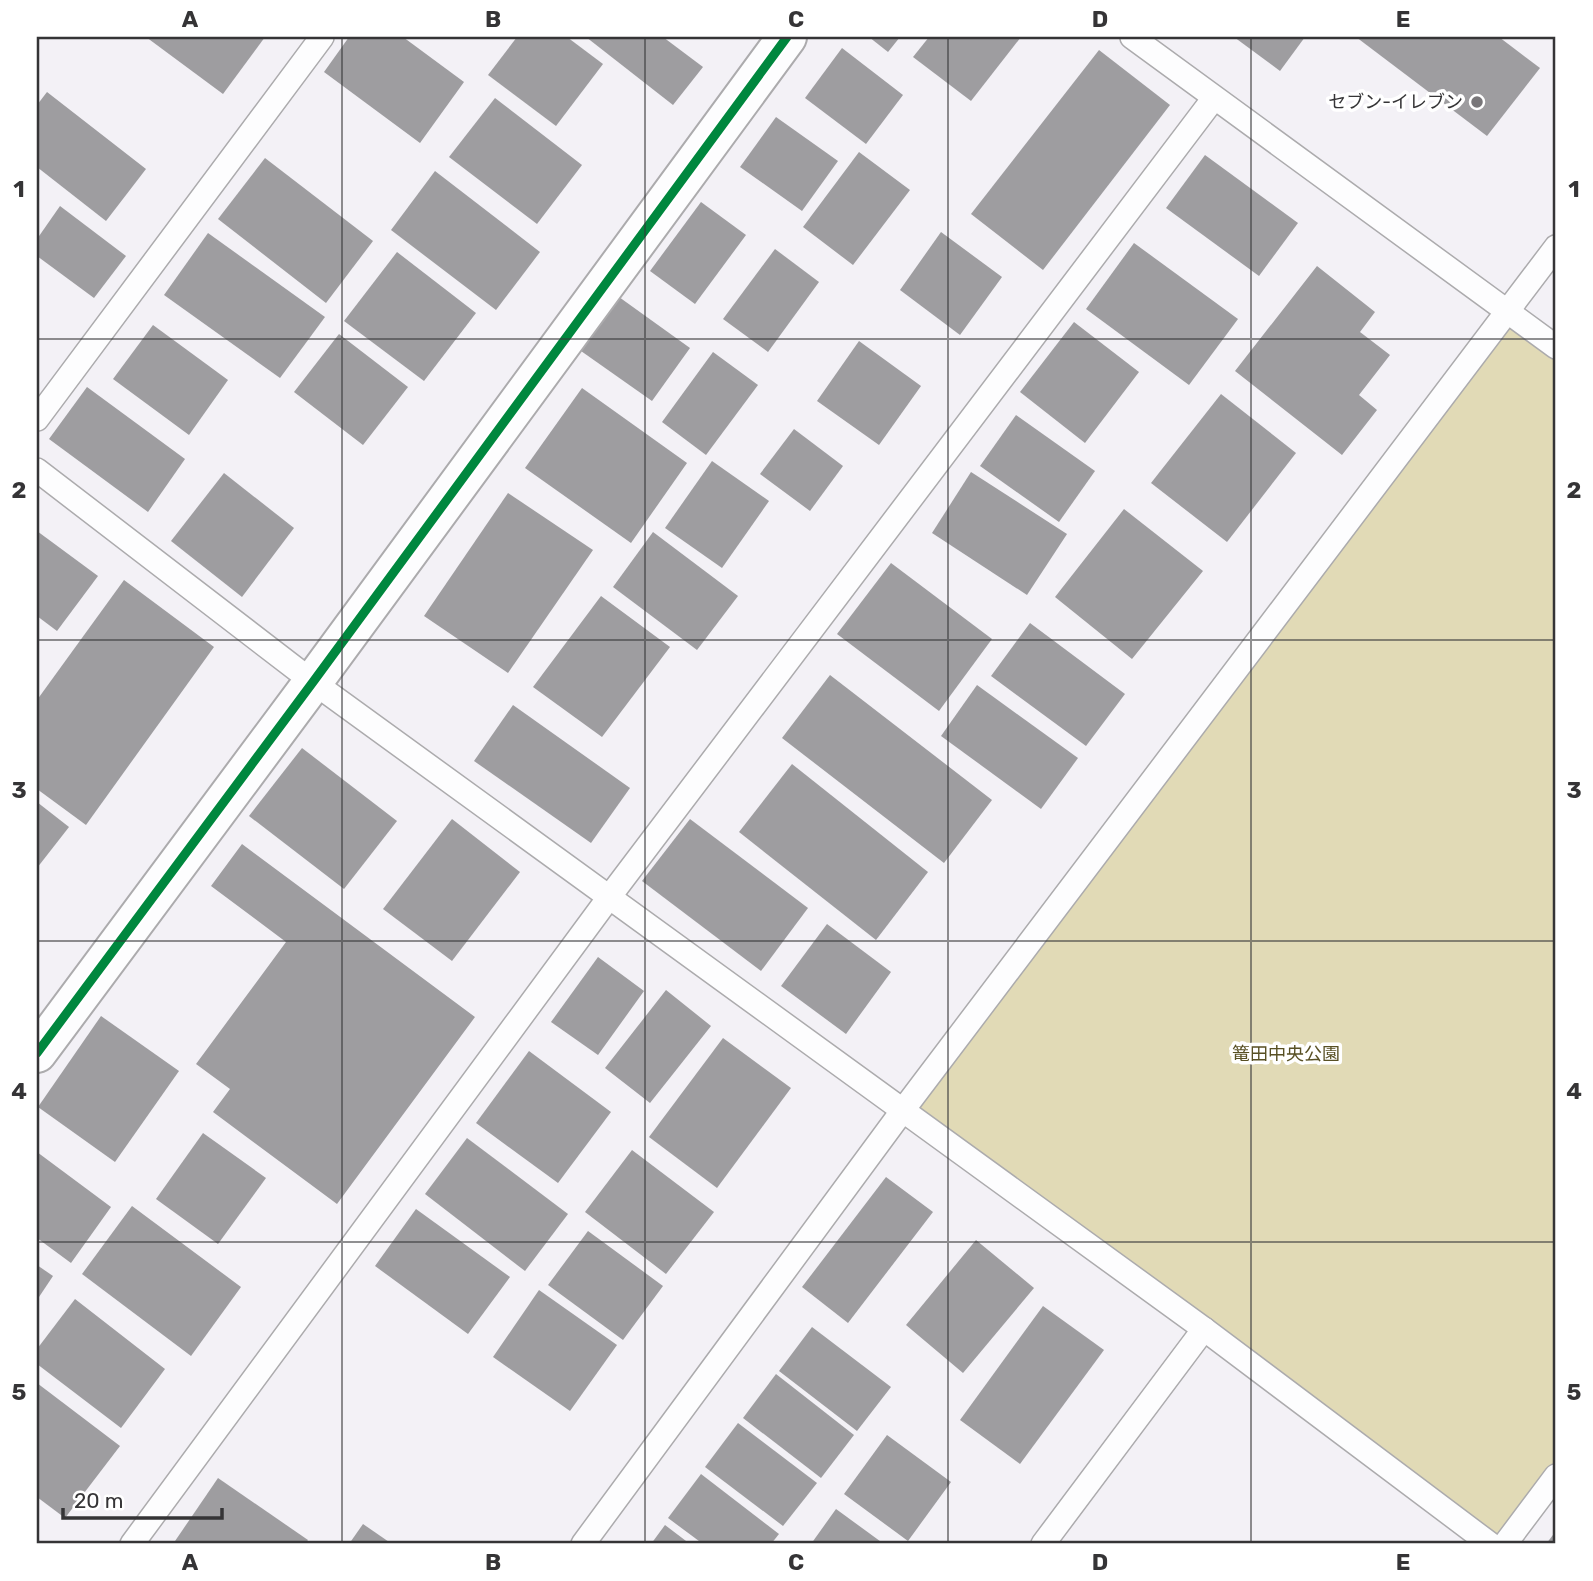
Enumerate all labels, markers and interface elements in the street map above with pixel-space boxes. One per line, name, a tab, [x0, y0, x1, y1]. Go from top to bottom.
text: A	[182, 5, 199, 33]
text: B	[485, 5, 501, 33]
text: C	[788, 5, 804, 33]
text: D	[1092, 5, 1108, 33]
text: E	[1396, 5, 1410, 33]
place label: セブン-イレブン	[1328, 91, 1463, 113]
marker: セブン-イレブン	[1469, 94, 1485, 110]
text: 1	[13, 175, 25, 203]
text: 1	[1568, 175, 1580, 203]
text: 2	[12, 476, 26, 504]
text: 2	[1567, 476, 1581, 504]
text: 3	[11, 776, 27, 804]
text: 3	[1566, 776, 1582, 804]
park label: 篭田中央公園	[1232, 1043, 1340, 1065]
text: 4	[11, 1077, 27, 1105]
text: 4	[1566, 1077, 1582, 1105]
text: 5	[12, 1378, 27, 1406]
text: 5	[1567, 1378, 1582, 1406]
scale bar	[63, 1476, 222, 1520]
text: 20 m	[74, 1488, 123, 1513]
text: A	[182, 1548, 199, 1576]
text: B	[485, 1548, 501, 1576]
text: C	[788, 1548, 804, 1576]
text: D	[1092, 1548, 1108, 1576]
text: E	[1396, 1548, 1410, 1576]

